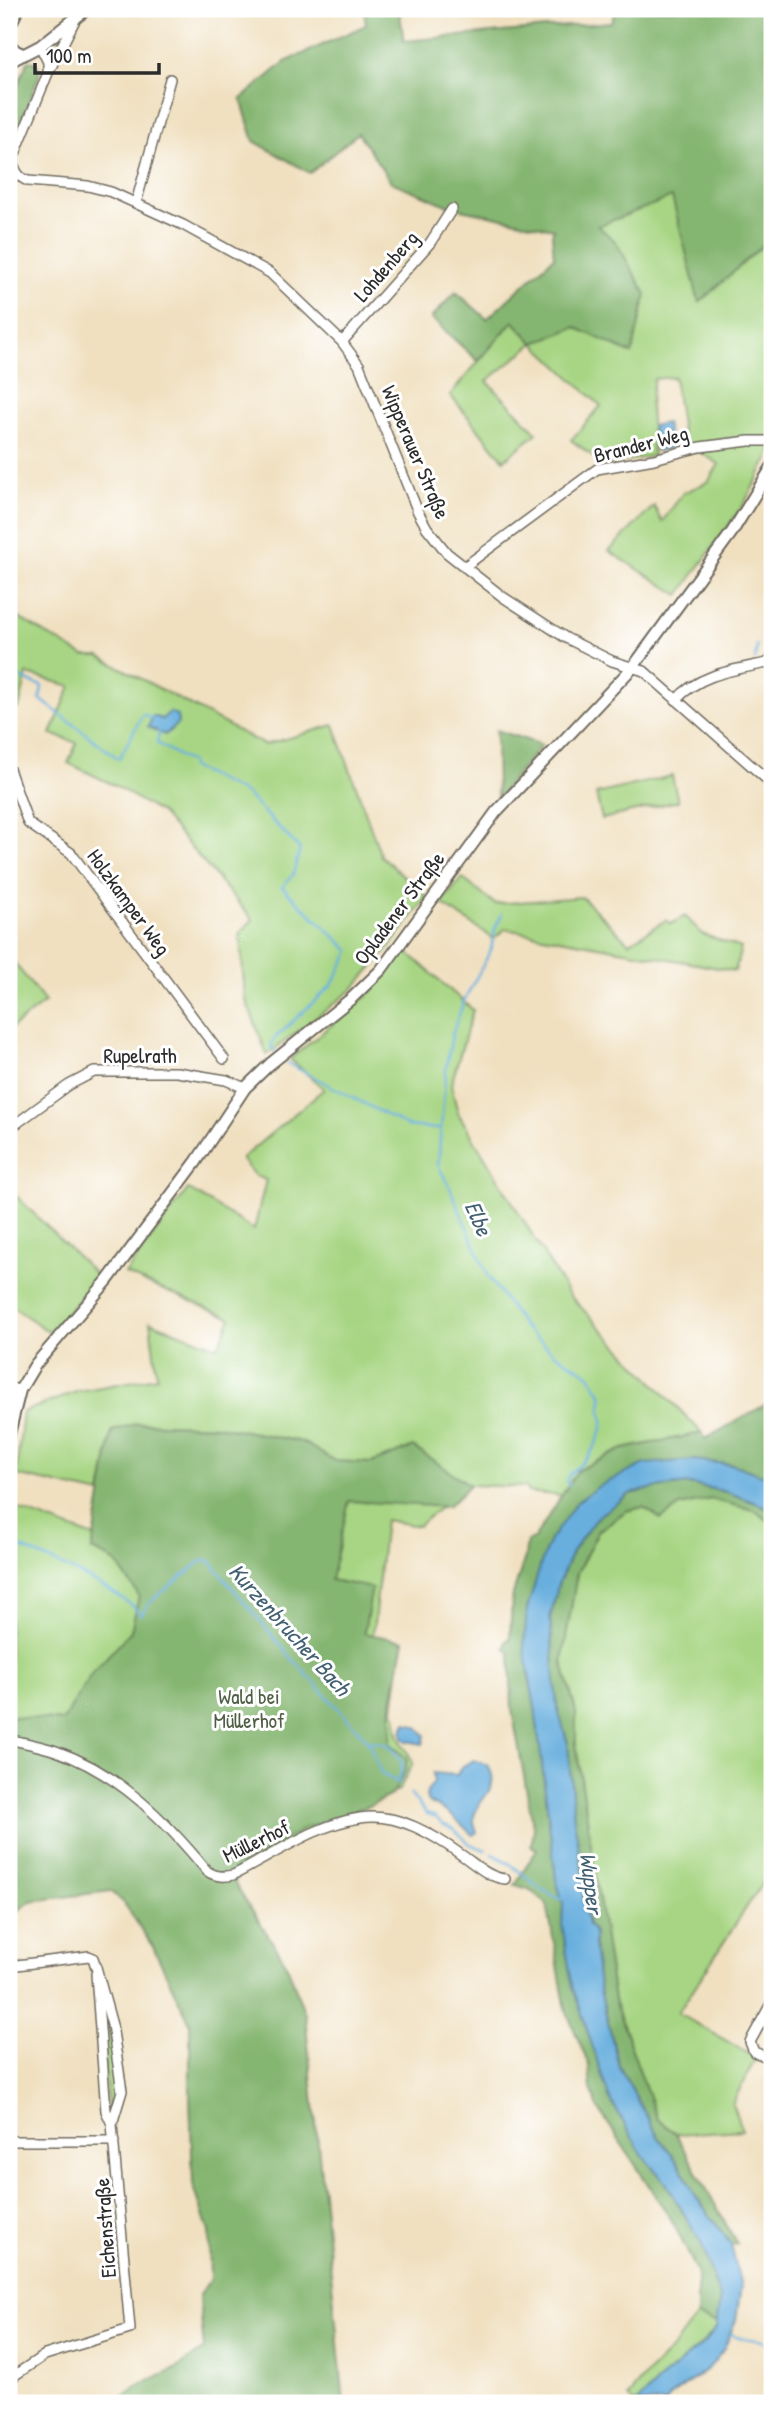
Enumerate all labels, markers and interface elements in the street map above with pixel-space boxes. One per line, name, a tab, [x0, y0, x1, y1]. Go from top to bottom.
scale bar	[35, 32, 159, 76]
text: 100 m	[46, 41, 92, 70]
street label: Lohdenberg	[347, 224, 425, 308]
street label: Wipperauer Straße	[375, 381, 457, 523]
street label: Brander Weg	[591, 418, 691, 470]
street label: Holzkamper Weg	[81, 843, 177, 961]
street label: Opladener Straße	[347, 846, 451, 970]
street label: Rupelrath	[103, 1041, 177, 1070]
water label: Elbe	[458, 1196, 501, 1241]
water label: Kurzenbrucher Bach	[222, 1556, 359, 1703]
park label: Wald bei Müllerhof	[213, 1682, 285, 1735]
street label: Müllerhof	[218, 1812, 295, 1870]
water label: Wupper	[572, 1851, 611, 1918]
street label: Eichenstraße	[87, 2177, 123, 2279]

